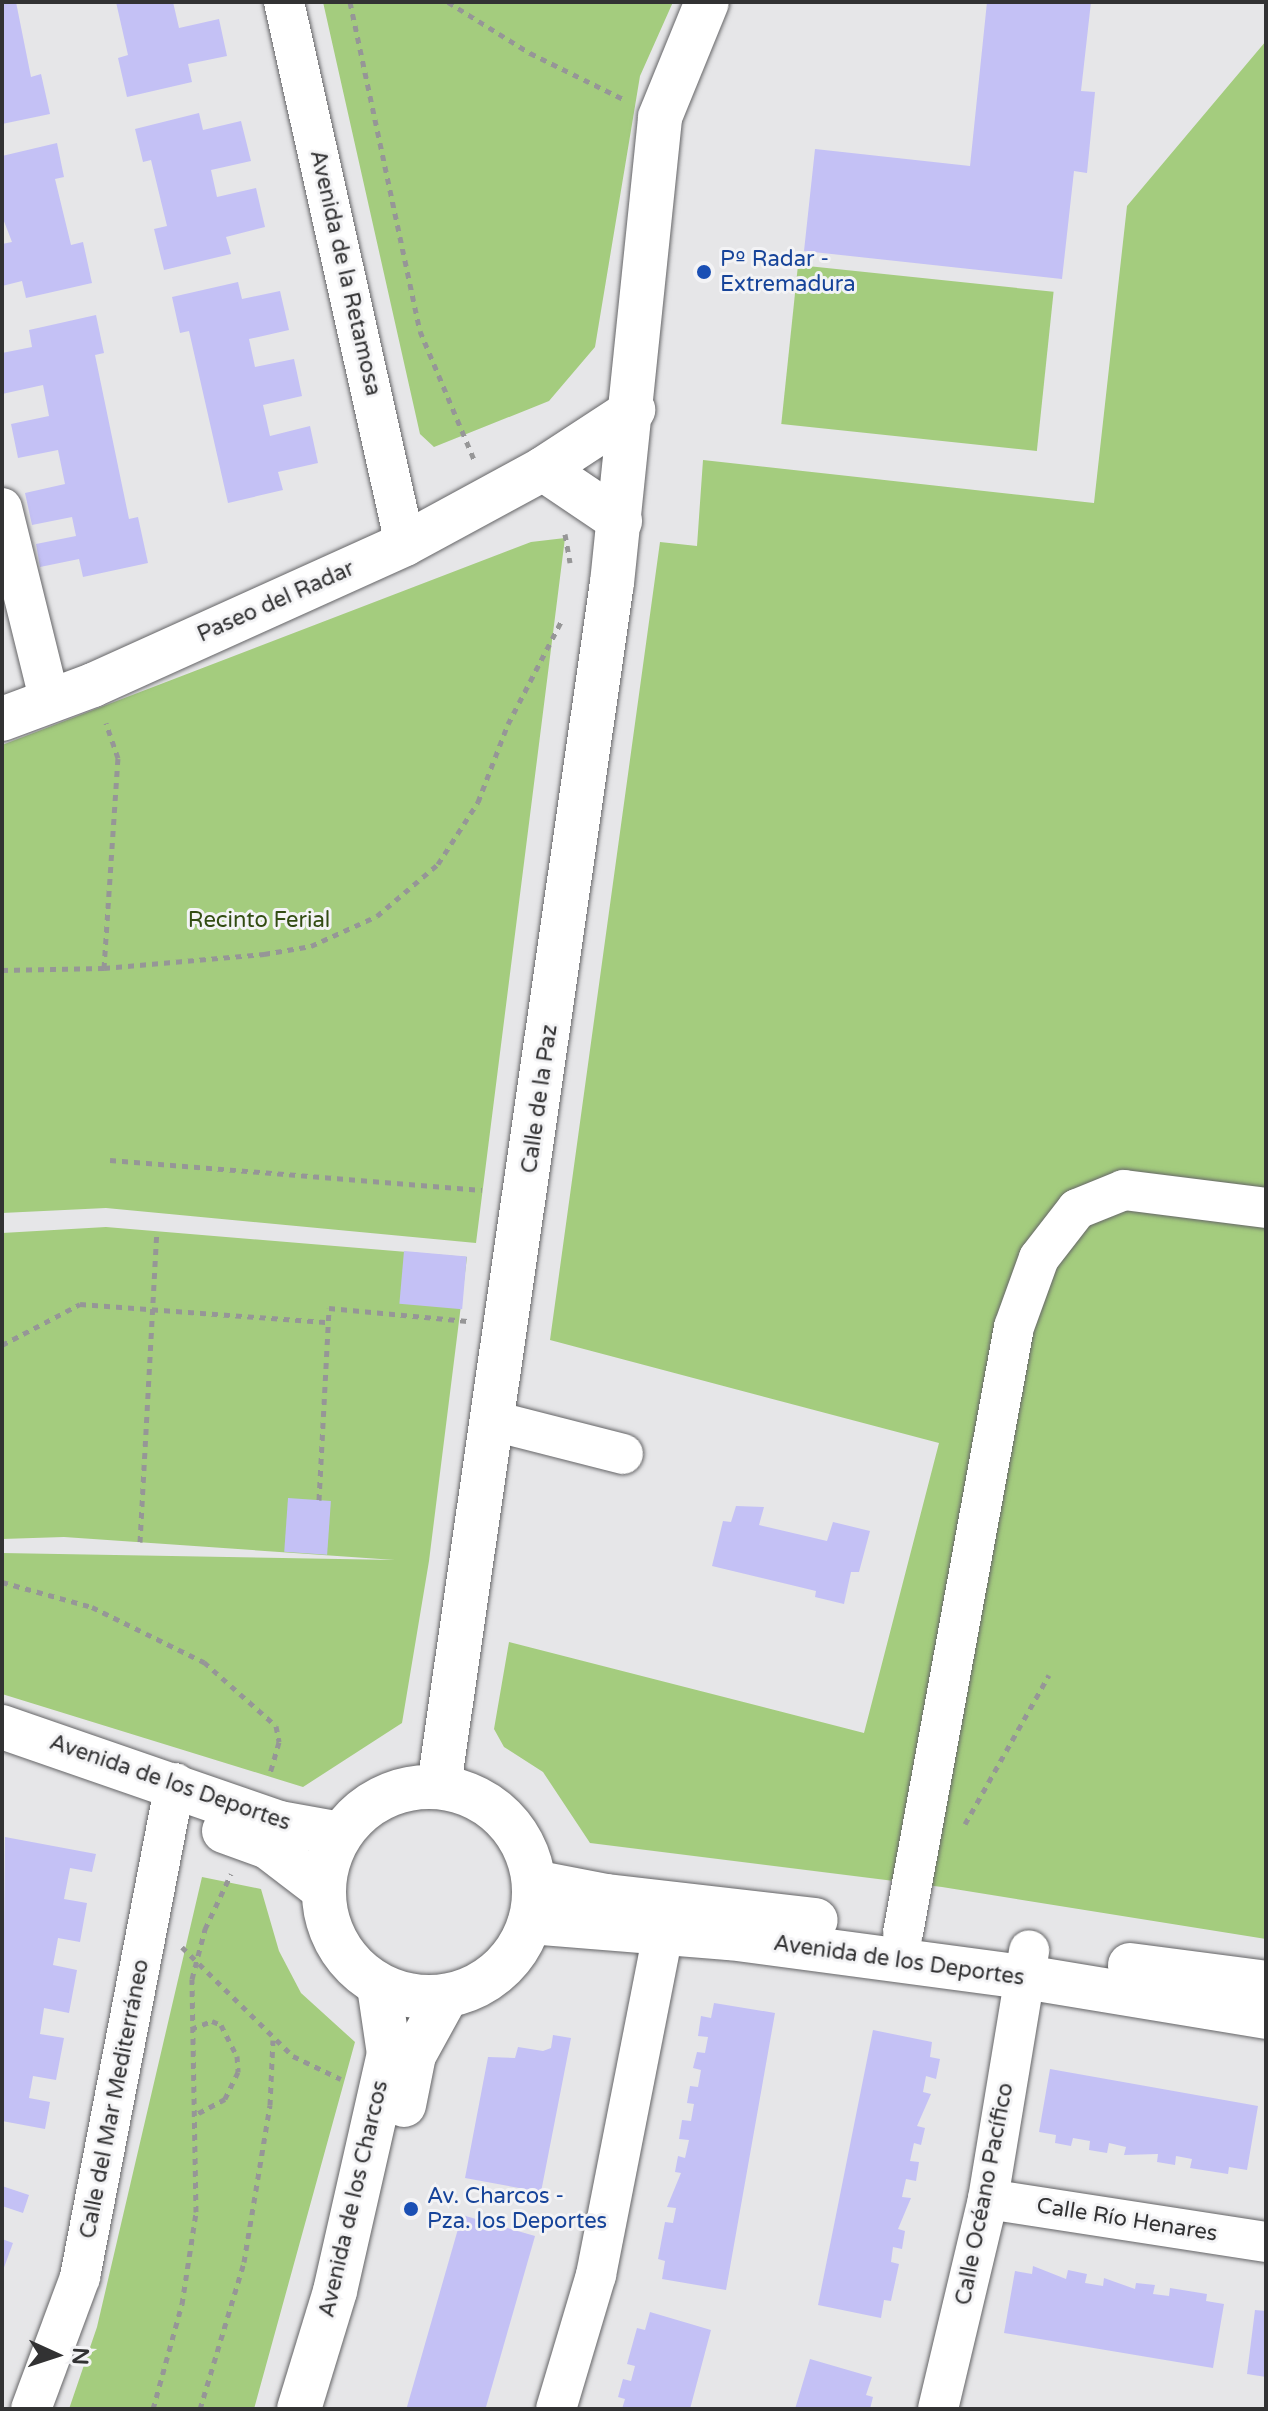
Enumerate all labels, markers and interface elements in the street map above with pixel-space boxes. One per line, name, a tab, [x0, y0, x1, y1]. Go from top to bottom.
street label: Avenida de la Retamosa	[304, 148, 386, 398]
place label: Pº Radar - Extremadura	[720, 246, 856, 298]
marker: Pº Radar - Extremadura	[695, 263, 713, 281]
street label: Paseo del Radar	[193, 556, 359, 648]
park label: Recinto Ferial	[188, 908, 330, 934]
street label: Calle de la Paz	[516, 1023, 564, 1175]
street label: Avenida de los Deportes	[46, 1729, 294, 1837]
street label: Avenida de los Deportes	[772, 1930, 1026, 1992]
street label: Calle del Mar Mediterráneo	[75, 1957, 155, 2241]
street label: Avenida de los Charcos	[314, 2078, 394, 2320]
street label: Calle Océano Pacífico	[950, 2081, 1020, 2307]
place label: Av. Charcos - Pza. los Deportes	[427, 2183, 607, 2234]
street label: Calle Río Henares	[1035, 2193, 1219, 2247]
marker: Av. Charcos - Pza. los Deportes	[402, 2200, 420, 2218]
north arrow	[16, 2315, 96, 2395]
text: N	[67, 2347, 93, 2366]

